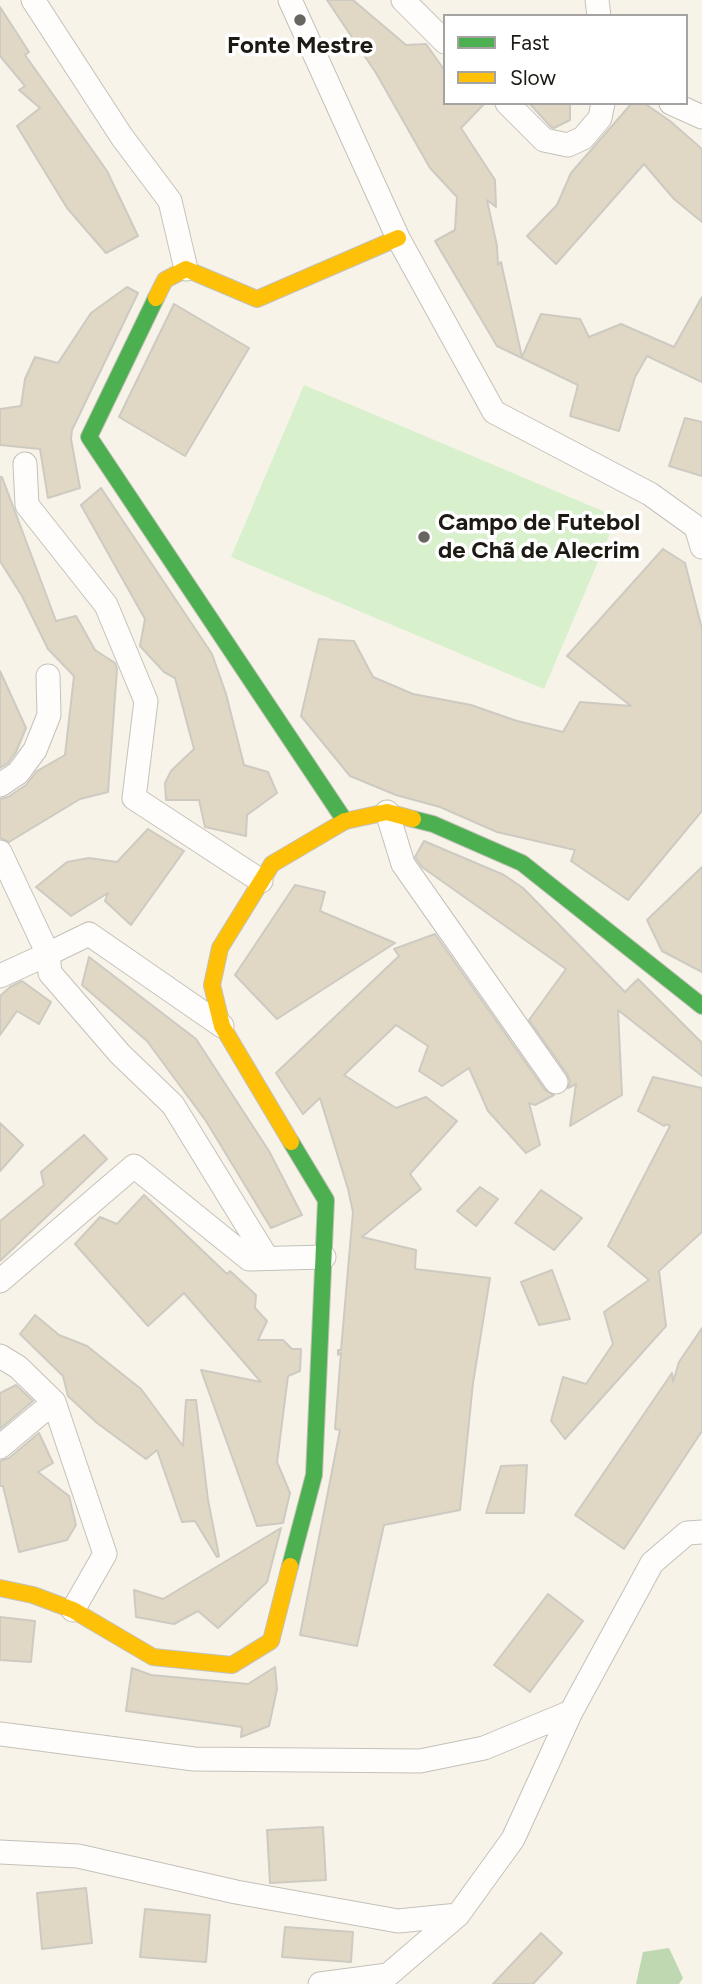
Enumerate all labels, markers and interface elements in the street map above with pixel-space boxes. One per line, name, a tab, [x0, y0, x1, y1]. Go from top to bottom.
marker: Fonte Mestre	[292, 12, 308, 28]
legend	[443, 14, 688, 105]
text: Fast	[510, 30, 550, 55]
place label: Fonte Mestre	[227, 32, 373, 60]
text: Slow	[510, 65, 556, 90]
place label: Campo de Futebol de Chã de Alecrim	[438, 509, 640, 565]
marker: Campo de Futebol de Chã de Alecrim	[416, 529, 432, 545]

